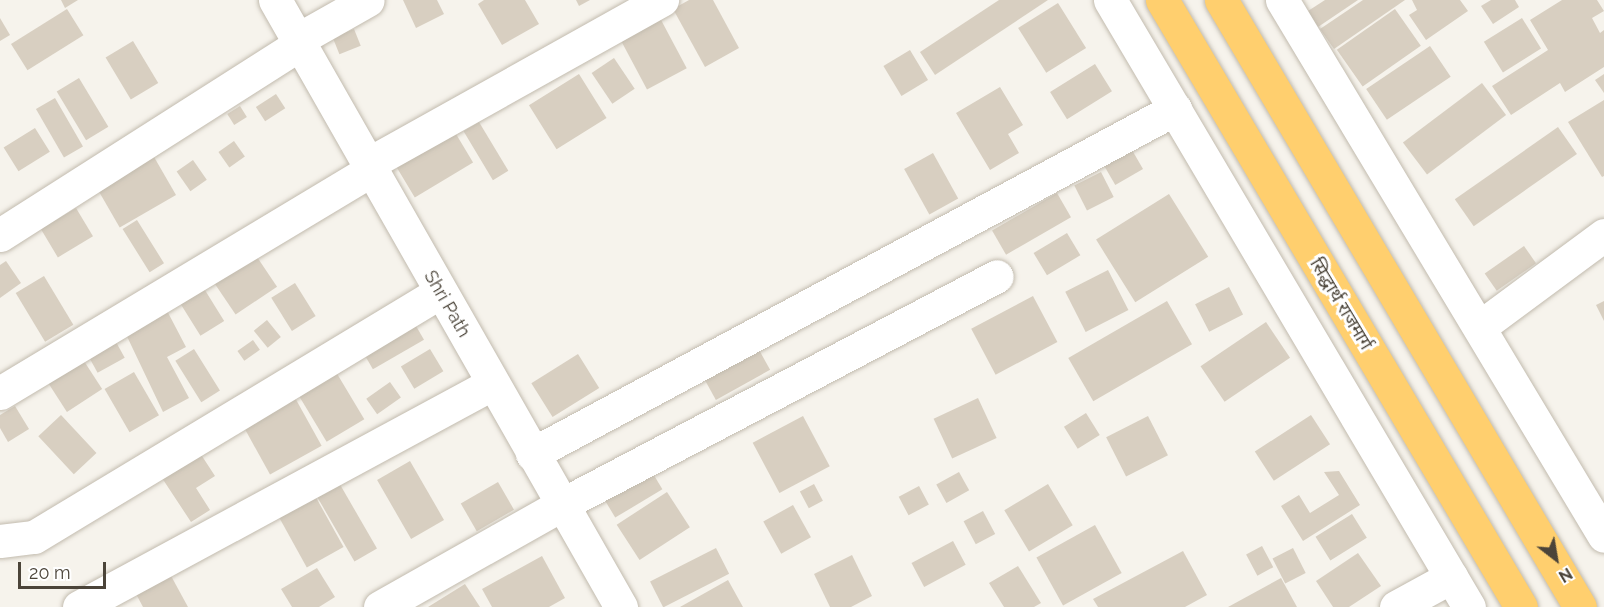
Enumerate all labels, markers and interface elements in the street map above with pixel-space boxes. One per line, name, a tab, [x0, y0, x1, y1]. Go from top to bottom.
street label: सिद्धार्थ राजमार्ग	[1305, 254, 1377, 354]
street label: Shri Path	[419, 267, 475, 341]
north arrow	[1526, 529, 1586, 589]
scale bar	[21, 550, 110, 588]
text: 20 m	[29, 562, 71, 583]
text: N	[1555, 564, 1576, 586]

